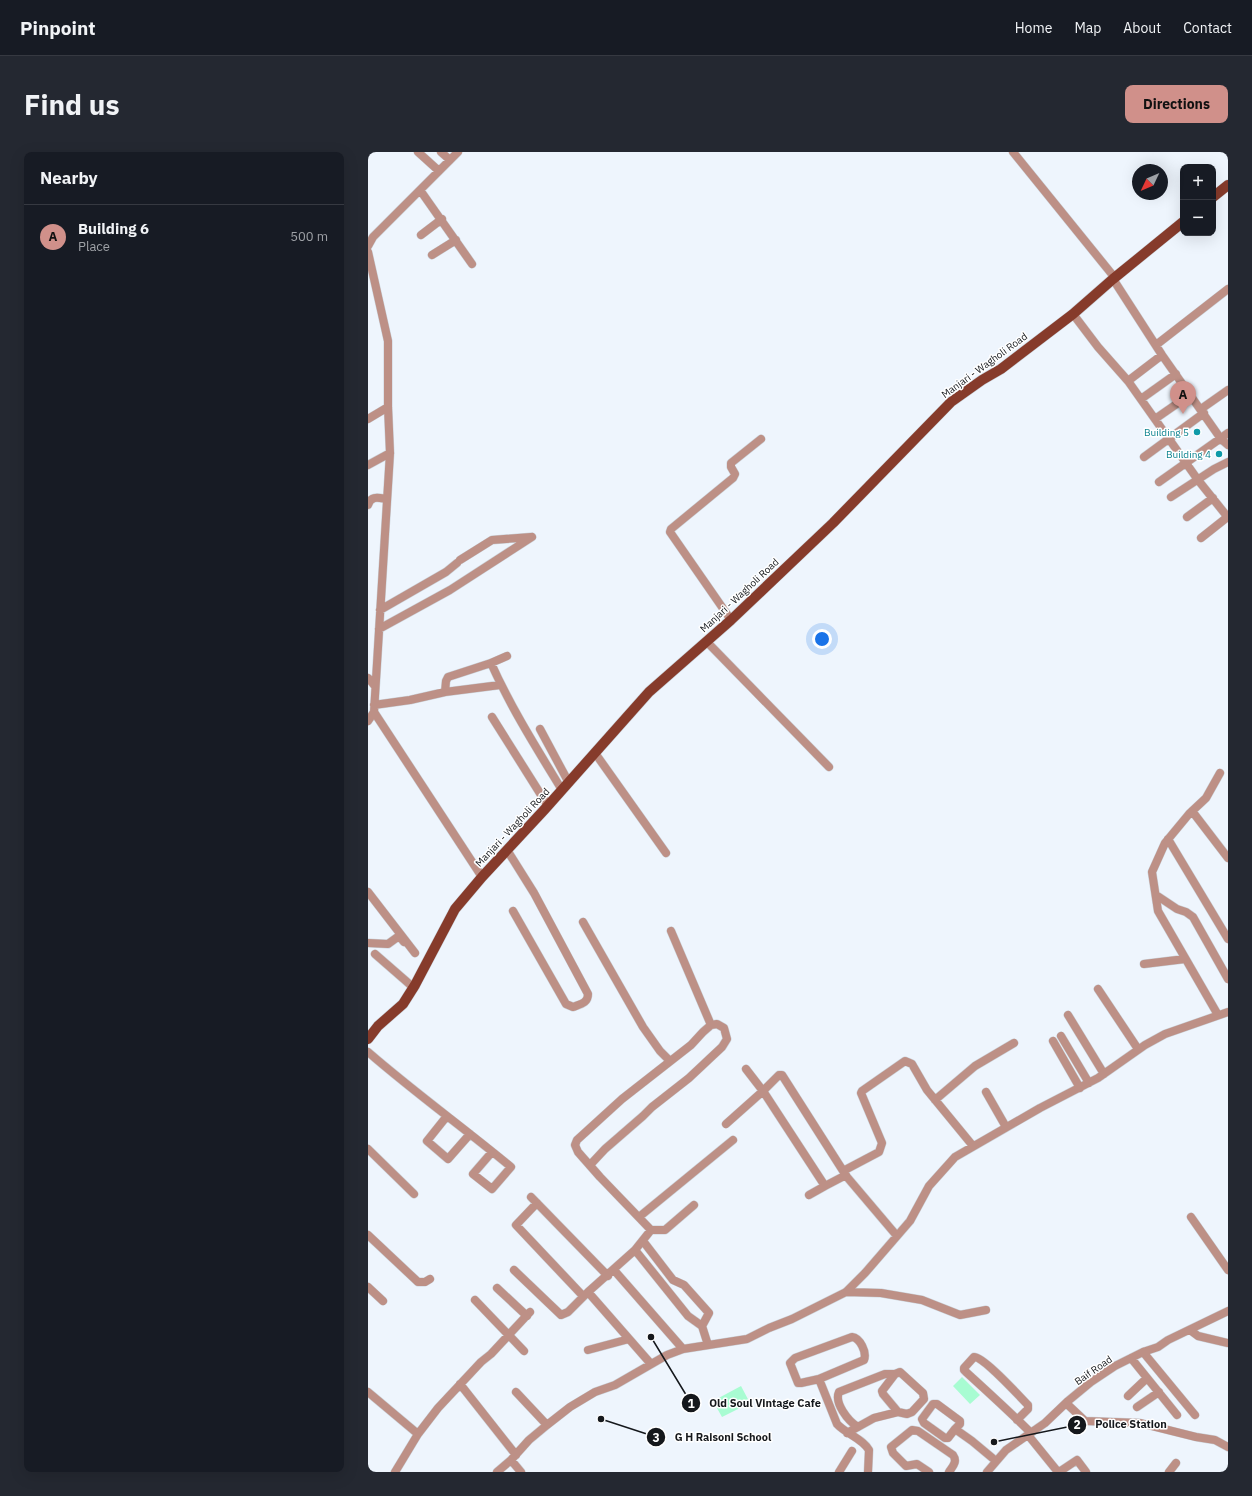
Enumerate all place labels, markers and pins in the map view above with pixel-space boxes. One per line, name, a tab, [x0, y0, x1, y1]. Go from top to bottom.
pin: A	[1170, 381, 1196, 414]
place label: Building 5	[1144, 426, 1189, 439]
marker: Building 5	[1192, 427, 1202, 437]
place label: Building 4	[1166, 448, 1211, 461]
marker: Building 4	[1214, 449, 1224, 459]
callout: Old Soul Vintage Cafe	[681, 1392, 829, 1415]
callout: Police Station	[1067, 1413, 1175, 1436]
callout: G H Raisoni School	[646, 1426, 779, 1449]

